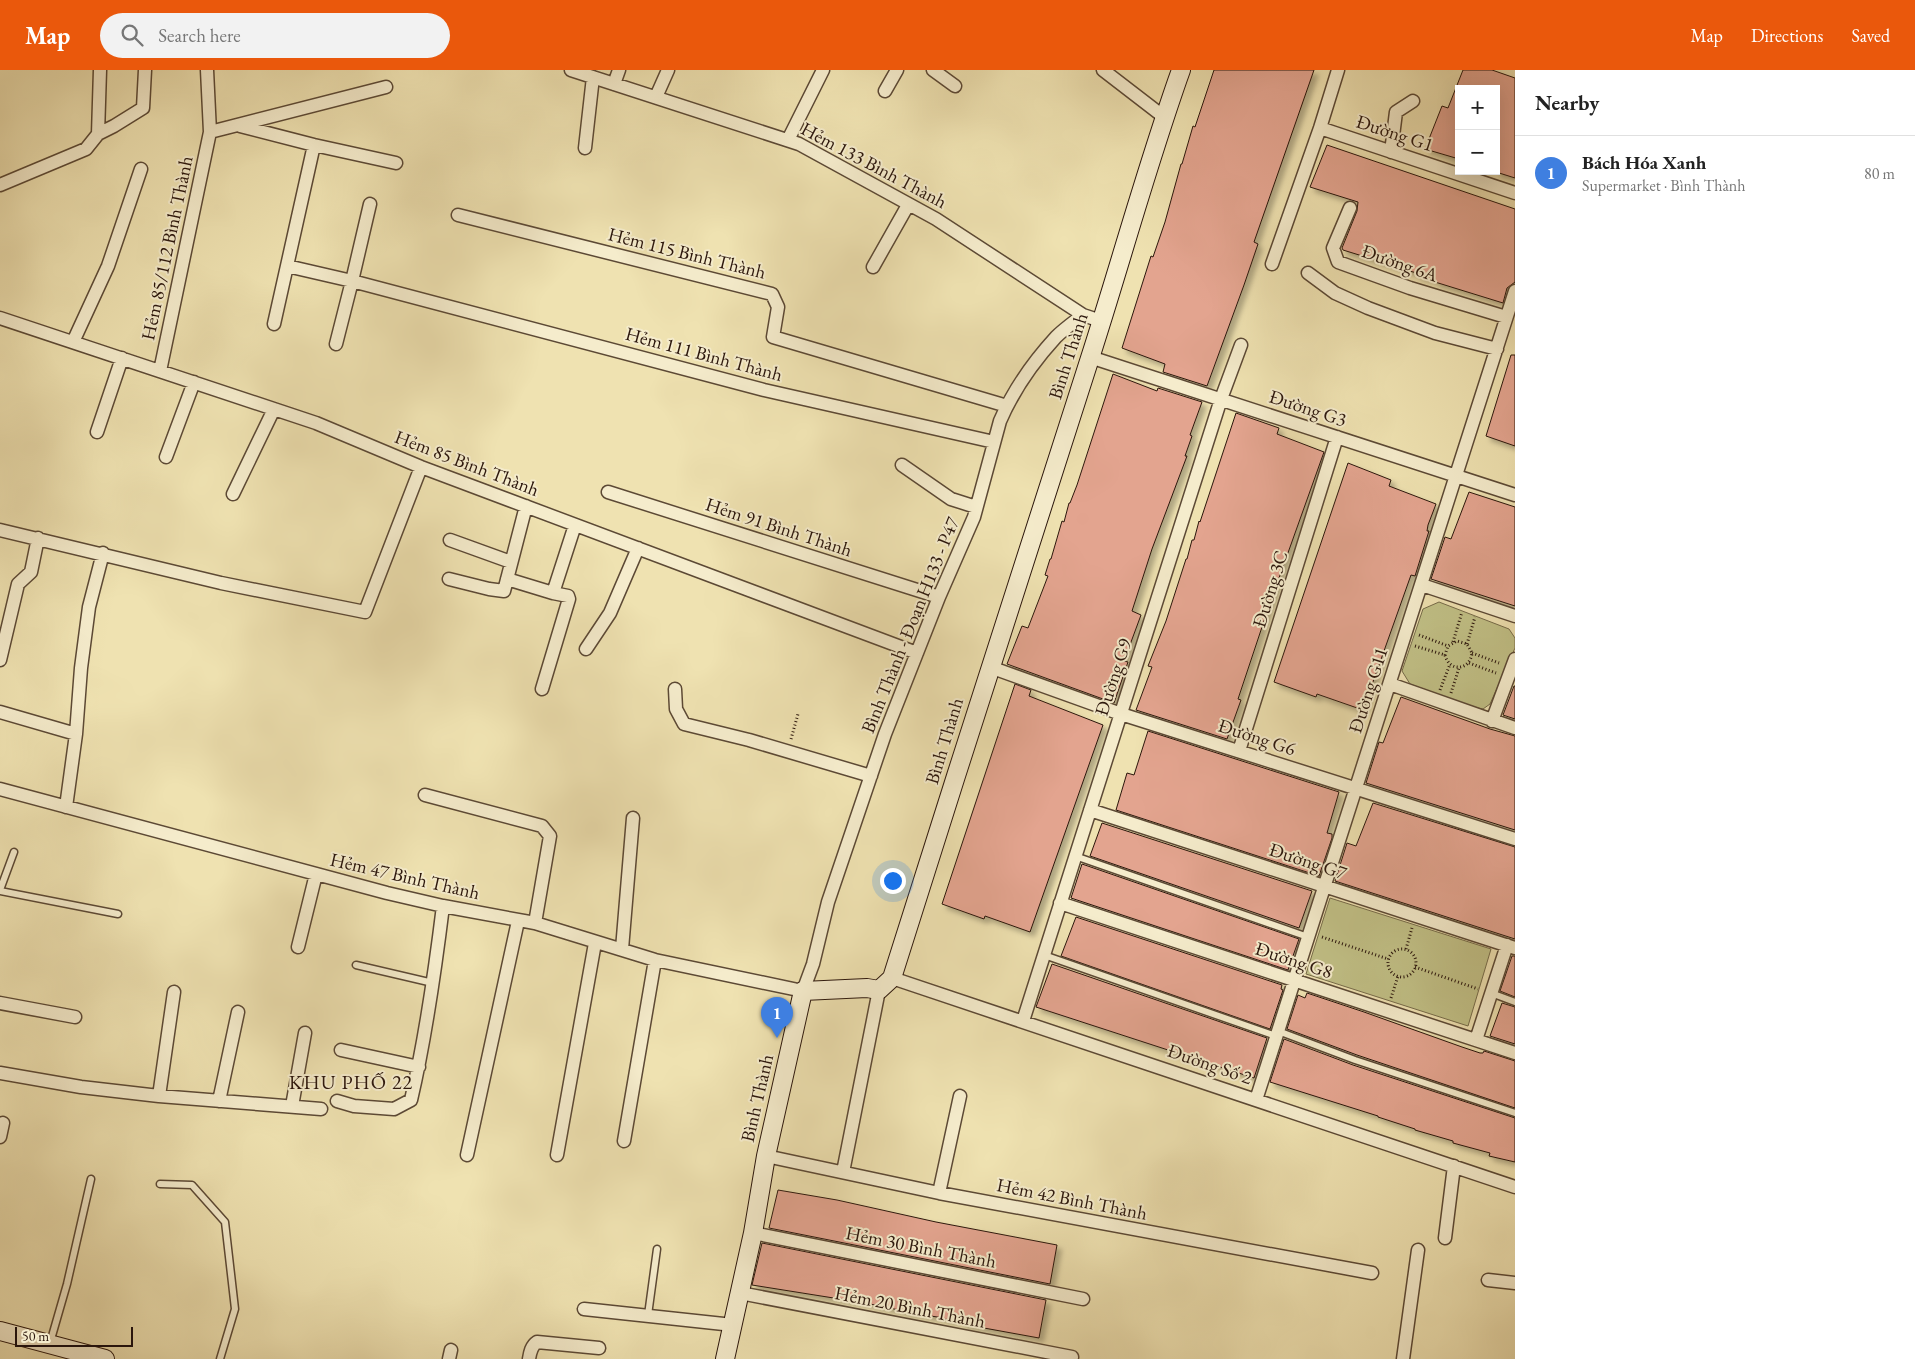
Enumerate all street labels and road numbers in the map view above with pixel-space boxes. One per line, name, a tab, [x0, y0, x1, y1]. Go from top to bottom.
street label: Đường G1	[1353, 109, 1437, 157]
street label: Hẻm 133 Bình Thành	[797, 116, 952, 214]
street label: Hẻm 85/112 Bình Thành	[135, 153, 199, 342]
street label: Hẻm 115 Bình Thành	[605, 221, 769, 285]
street label: Đường 6A	[1359, 238, 1442, 288]
street label: Bình Thành	[1042, 309, 1094, 402]
street label: Hẻm 111 Bình Thành	[623, 321, 786, 387]
street label: Đường G3	[1266, 384, 1350, 432]
street label: Hẻm 85 Bình Thành	[391, 424, 543, 502]
street label: Hẻm 91 Bình Thành	[702, 492, 856, 563]
street label: Bình Thành - Đoạn H133 - P47	[855, 512, 965, 737]
street label: Đường 3C	[1246, 547, 1294, 631]
street label: Đường G9	[1089, 635, 1137, 719]
street label: Đường G11	[1342, 644, 1394, 736]
street label: Bình Thành	[919, 694, 969, 787]
street label: Đường G6	[1215, 713, 1299, 761]
street label: Đường G7	[1266, 837, 1351, 885]
street label: Hẻm 47 Bình Thành	[328, 847, 482, 905]
street label: Đường G8	[1252, 936, 1336, 984]
street label: Đường Số 2	[1164, 1038, 1256, 1090]
street label: Bình Thành	[735, 1051, 779, 1144]
street label: Hẻm 42 Bình Thành	[995, 1172, 1150, 1226]
street label: Hẻm 30 Bình Thành	[844, 1220, 999, 1274]
street label: Hẻm 20 Bình Thành	[833, 1280, 988, 1334]

